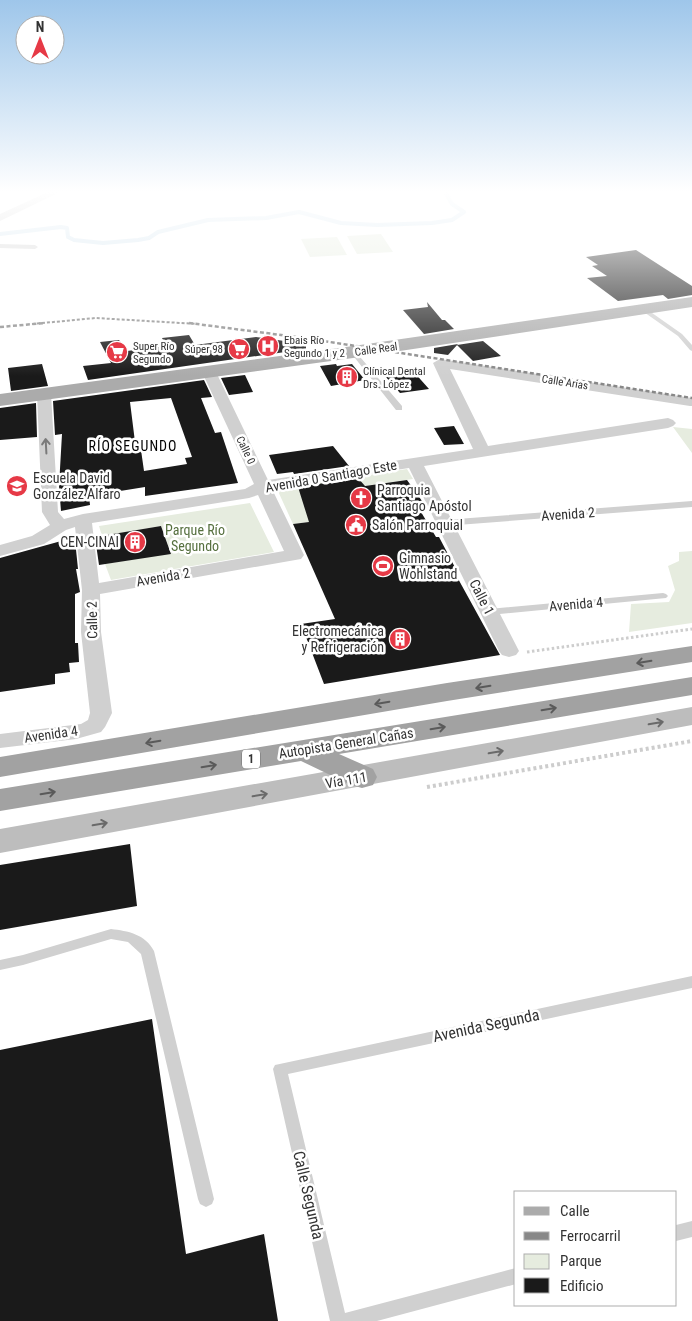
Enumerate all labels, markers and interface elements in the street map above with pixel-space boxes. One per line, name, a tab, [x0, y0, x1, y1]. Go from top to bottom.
north arrow	[15, 15, 65, 65]
text: N	[36, 19, 44, 35]
hospital icon: Ebais Río Segundo 1 y 2	[256, 334, 280, 358]
place label: Ebais Río Segundo 1 y 2	[284, 334, 345, 360]
supermarket icon: Súper 98	[227, 337, 251, 361]
supermarket icon: Super Río Segundo	[105, 340, 129, 364]
place label: Super Río Segundo	[133, 340, 175, 366]
street label: Calle Real	[354, 340, 398, 359]
place label: Súper 98	[185, 343, 223, 356]
building icon: Clínical Dental Drs. López	[335, 365, 359, 389]
place label: Clínical Dental Drs. López	[363, 365, 425, 391]
street label: Calle Arias	[541, 372, 589, 393]
street label: Calle 0	[233, 434, 258, 466]
district label: RÍO SEGUNDO	[89, 437, 178, 454]
one-way arrow	[42, 438, 51, 454]
street label: Avenida 0 Santiago Este	[264, 456, 398, 495]
place label: Escuela David González Alfaro	[33, 470, 121, 502]
school or university icon: Escuela David González Alfaro	[5, 474, 29, 498]
place label: Parroquia Santiago Apóstol	[377, 482, 472, 514]
church icon: Parroquia Santiago Apóstol	[349, 486, 373, 510]
street label: Avenida 2	[541, 504, 596, 524]
public building icon: Salón Parroquial	[344, 513, 368, 537]
place label: Salón Parroquial	[372, 517, 463, 533]
park label: Parque Río Segundo	[165, 522, 225, 554]
building icon: CEN-CINAI	[123, 530, 147, 554]
place label: CEN-CINAI	[60, 534, 119, 550]
place label: Gimnasio Wohlstand	[399, 550, 457, 582]
sports icon: Gimnasio Wohlstand	[371, 554, 395, 578]
street label: Avenida 2	[135, 564, 191, 590]
street label: Calle 1	[466, 577, 498, 617]
street label: Avenida 4	[548, 594, 604, 614]
street label: Calle 2	[84, 601, 100, 639]
place label: Electromecánica y Refrigeración	[292, 623, 384, 655]
building icon: Electromecánica y Refrigeración	[388, 627, 412, 651]
one-way arrow	[636, 657, 652, 667]
one-way arrow	[476, 682, 492, 692]
one-way arrow	[374, 698, 390, 708]
one-way arrow	[541, 704, 557, 714]
one-way arrow	[647, 717, 663, 727]
street label: Avenida 4	[23, 722, 79, 746]
one-way arrow	[429, 722, 445, 732]
street label: Autopista General Cañas	[277, 724, 415, 762]
one-way arrow	[145, 737, 161, 747]
one-way arrow	[487, 747, 503, 757]
road number: 1	[242, 750, 260, 769]
one-way arrow	[200, 761, 216, 771]
street label: Vía 111	[324, 768, 368, 792]
one-way arrow	[40, 787, 56, 797]
one-way arrow	[251, 790, 267, 800]
one-way arrow	[91, 819, 107, 829]
street label: Avenida Segunda	[431, 1005, 541, 1046]
street label: Calle Segunda	[289, 1149, 328, 1241]
legend	[514, 1191, 677, 1306]
text: Calle	[560, 1202, 590, 1220]
text: Ferrocarril	[560, 1227, 621, 1245]
text: Parque	[560, 1252, 602, 1270]
text: Edificio	[560, 1277, 603, 1295]

